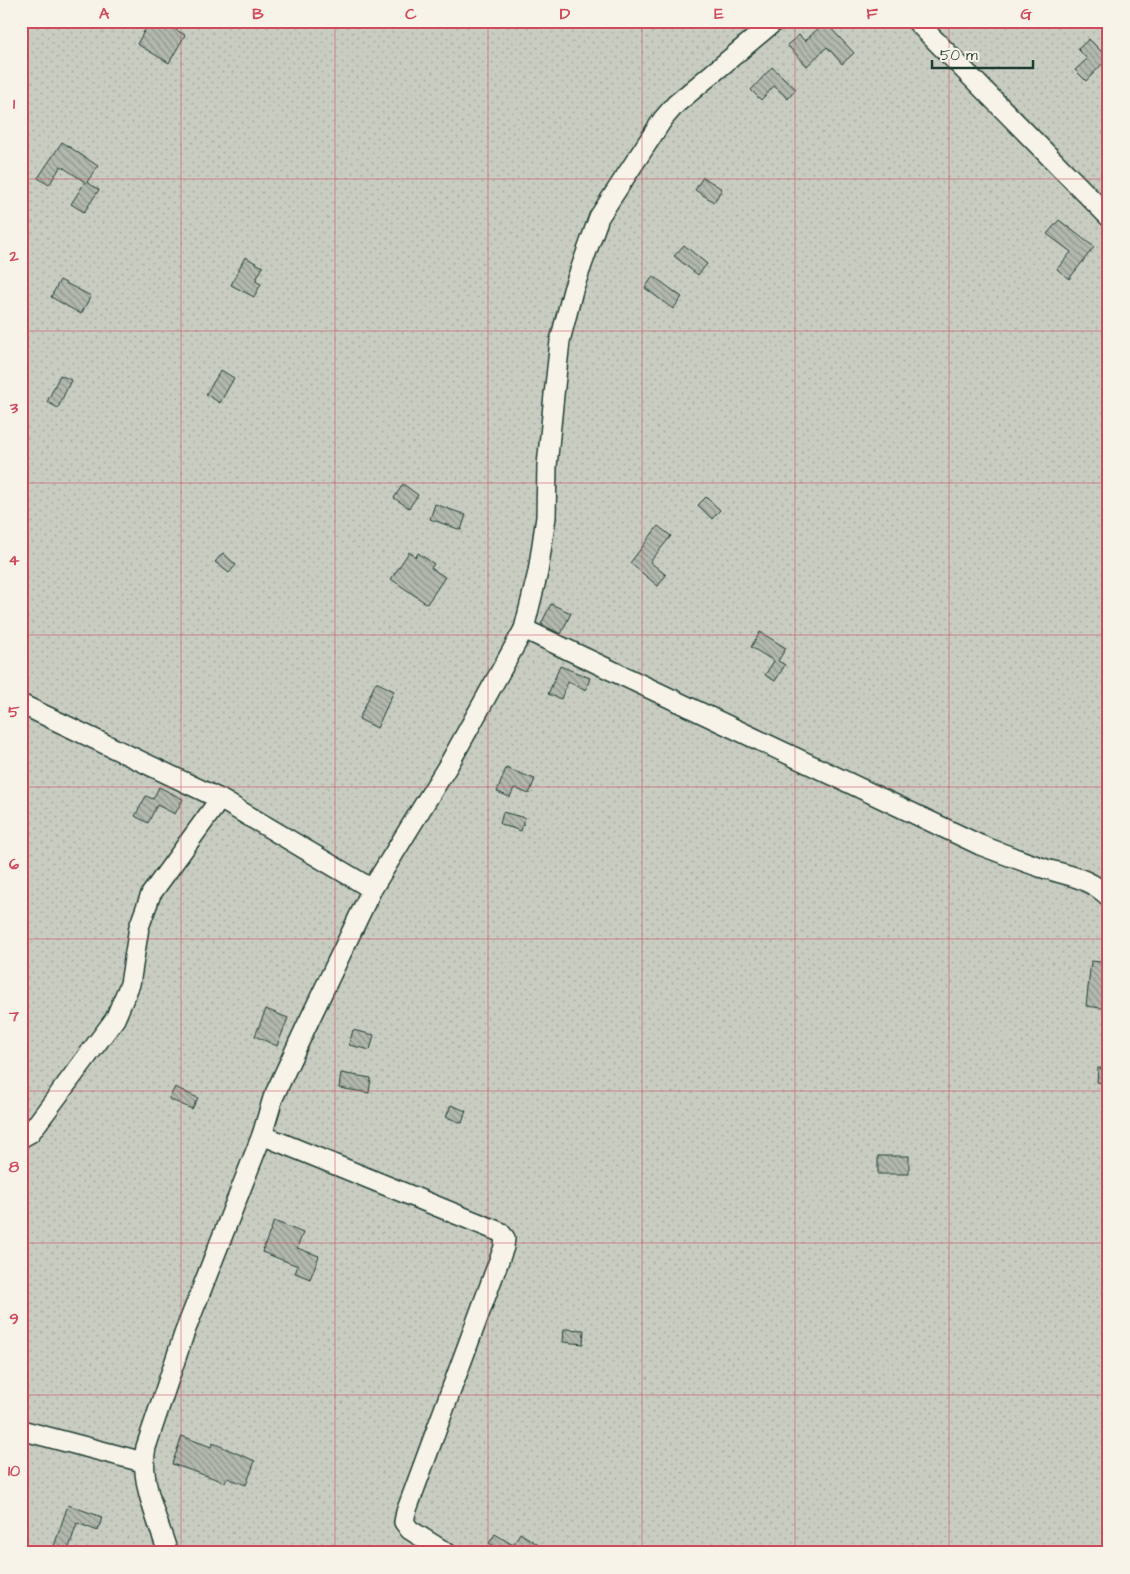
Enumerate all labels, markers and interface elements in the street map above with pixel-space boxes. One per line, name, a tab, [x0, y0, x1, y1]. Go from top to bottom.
text: A	[99, 3, 110, 25]
text: B	[252, 3, 264, 25]
text: C	[405, 3, 417, 25]
text: D	[560, 3, 571, 25]
text: E	[714, 3, 724, 25]
text: F	[866, 3, 878, 25]
text: G	[1020, 3, 1032, 25]
scale bar	[932, 38, 1034, 70]
text: 50 m	[940, 45, 978, 66]
text: 1	[13, 93, 16, 115]
text: 2	[8, 245, 19, 267]
text: 3	[9, 397, 19, 419]
text: 4	[9, 549, 20, 571]
text: 5	[8, 701, 20, 723]
text: 6	[9, 853, 19, 875]
text: 7	[8, 1005, 19, 1027]
text: 8	[9, 1156, 20, 1178]
text: 9	[9, 1308, 19, 1330]
text: 10	[8, 1460, 20, 1482]

